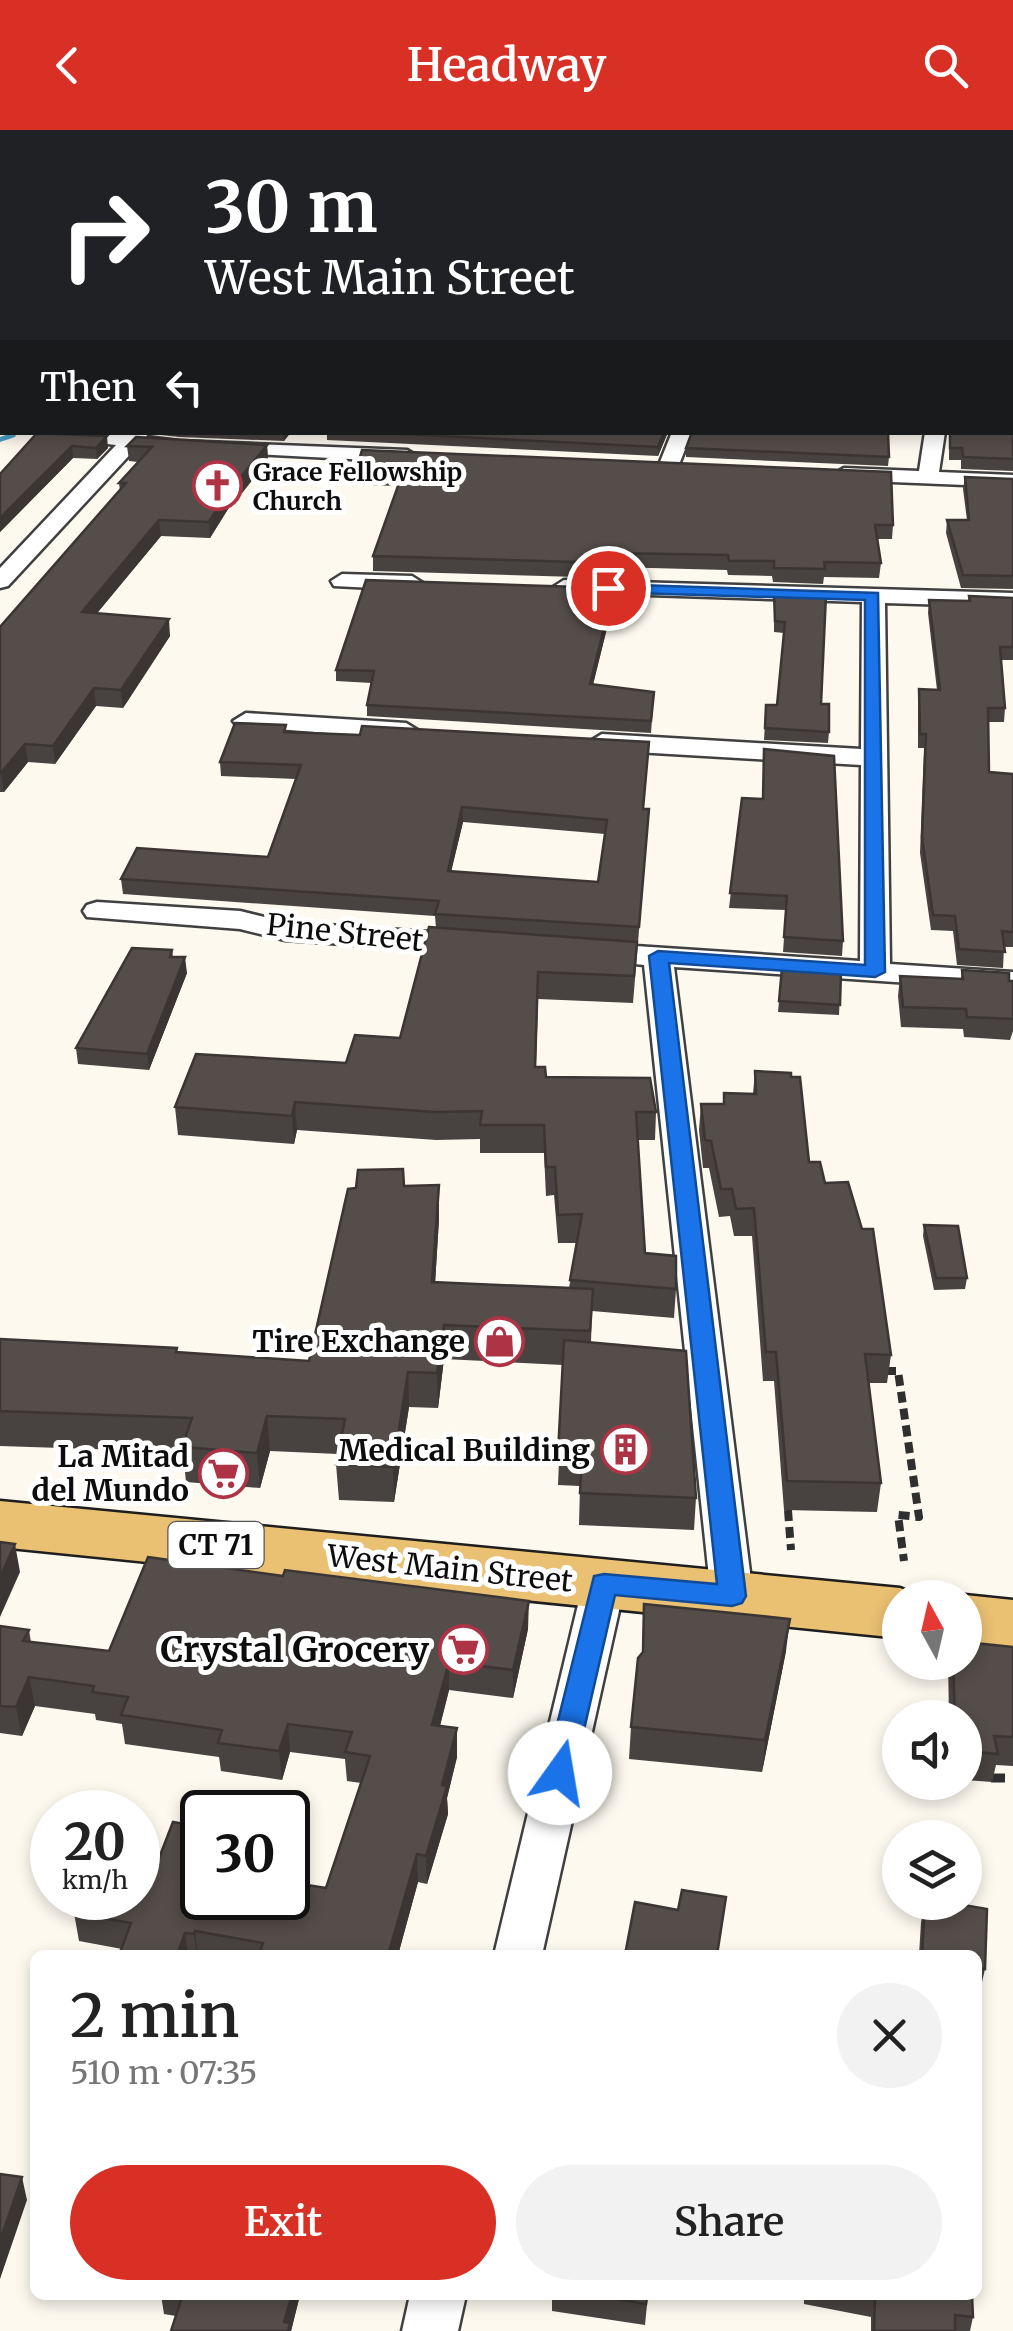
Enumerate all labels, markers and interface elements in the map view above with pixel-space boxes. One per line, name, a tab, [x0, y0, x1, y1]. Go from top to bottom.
text: Headway	[407, 37, 606, 93]
icon: back	[40, 38, 95, 93]
icon: search	[918, 38, 973, 93]
text: 30 m	[205, 163, 378, 251]
icon: right	[40, 170, 170, 300]
text: West Main Street	[205, 250, 575, 306]
icon: left	[157, 360, 212, 415]
text: Then	[40, 364, 137, 411]
place label: Grace Fellowship Church	[253, 456, 462, 517]
church icon: Grace Fellowship Church	[192, 460, 244, 512]
pin	[566, 546, 651, 631]
icon: arrive	[581, 561, 636, 616]
street label: Pine Street	[265, 905, 426, 959]
shop icon: Tire Exchange	[474, 1315, 526, 1367]
place label: Tire Exchange	[252, 1322, 465, 1360]
building icon: Medical Building	[599, 1424, 651, 1476]
place label: Medical Building	[338, 1431, 590, 1469]
place label: La Mitad del Mundo	[32, 1437, 189, 1509]
supermarket icon: La Mitad del Mundo	[198, 1447, 250, 1499]
road number: CT 71	[168, 1522, 264, 1568]
street label: West Main Street	[324, 1536, 575, 1600]
north arrow	[882, 1580, 982, 1680]
map controls	[882, 1580, 982, 1920]
supermarket icon: Crystal Grocery	[438, 1624, 490, 1676]
place label: Crystal Grocery	[160, 1628, 429, 1672]
button: sound	[882, 1700, 982, 1800]
position arrow	[508, 1721, 612, 1825]
speed limit sign: 30	[180, 1790, 310, 1920]
text: 20	[64, 1811, 126, 1874]
button: layers	[882, 1820, 982, 1920]
text: km/h	[62, 1864, 128, 1896]
text: 2 min	[70, 1978, 239, 2053]
button: close	[837, 1983, 942, 2088]
text: 510 m · 07:35	[70, 2053, 258, 2093]
button: Exit	[70, 2165, 496, 2280]
button: Share	[516, 2165, 942, 2280]

